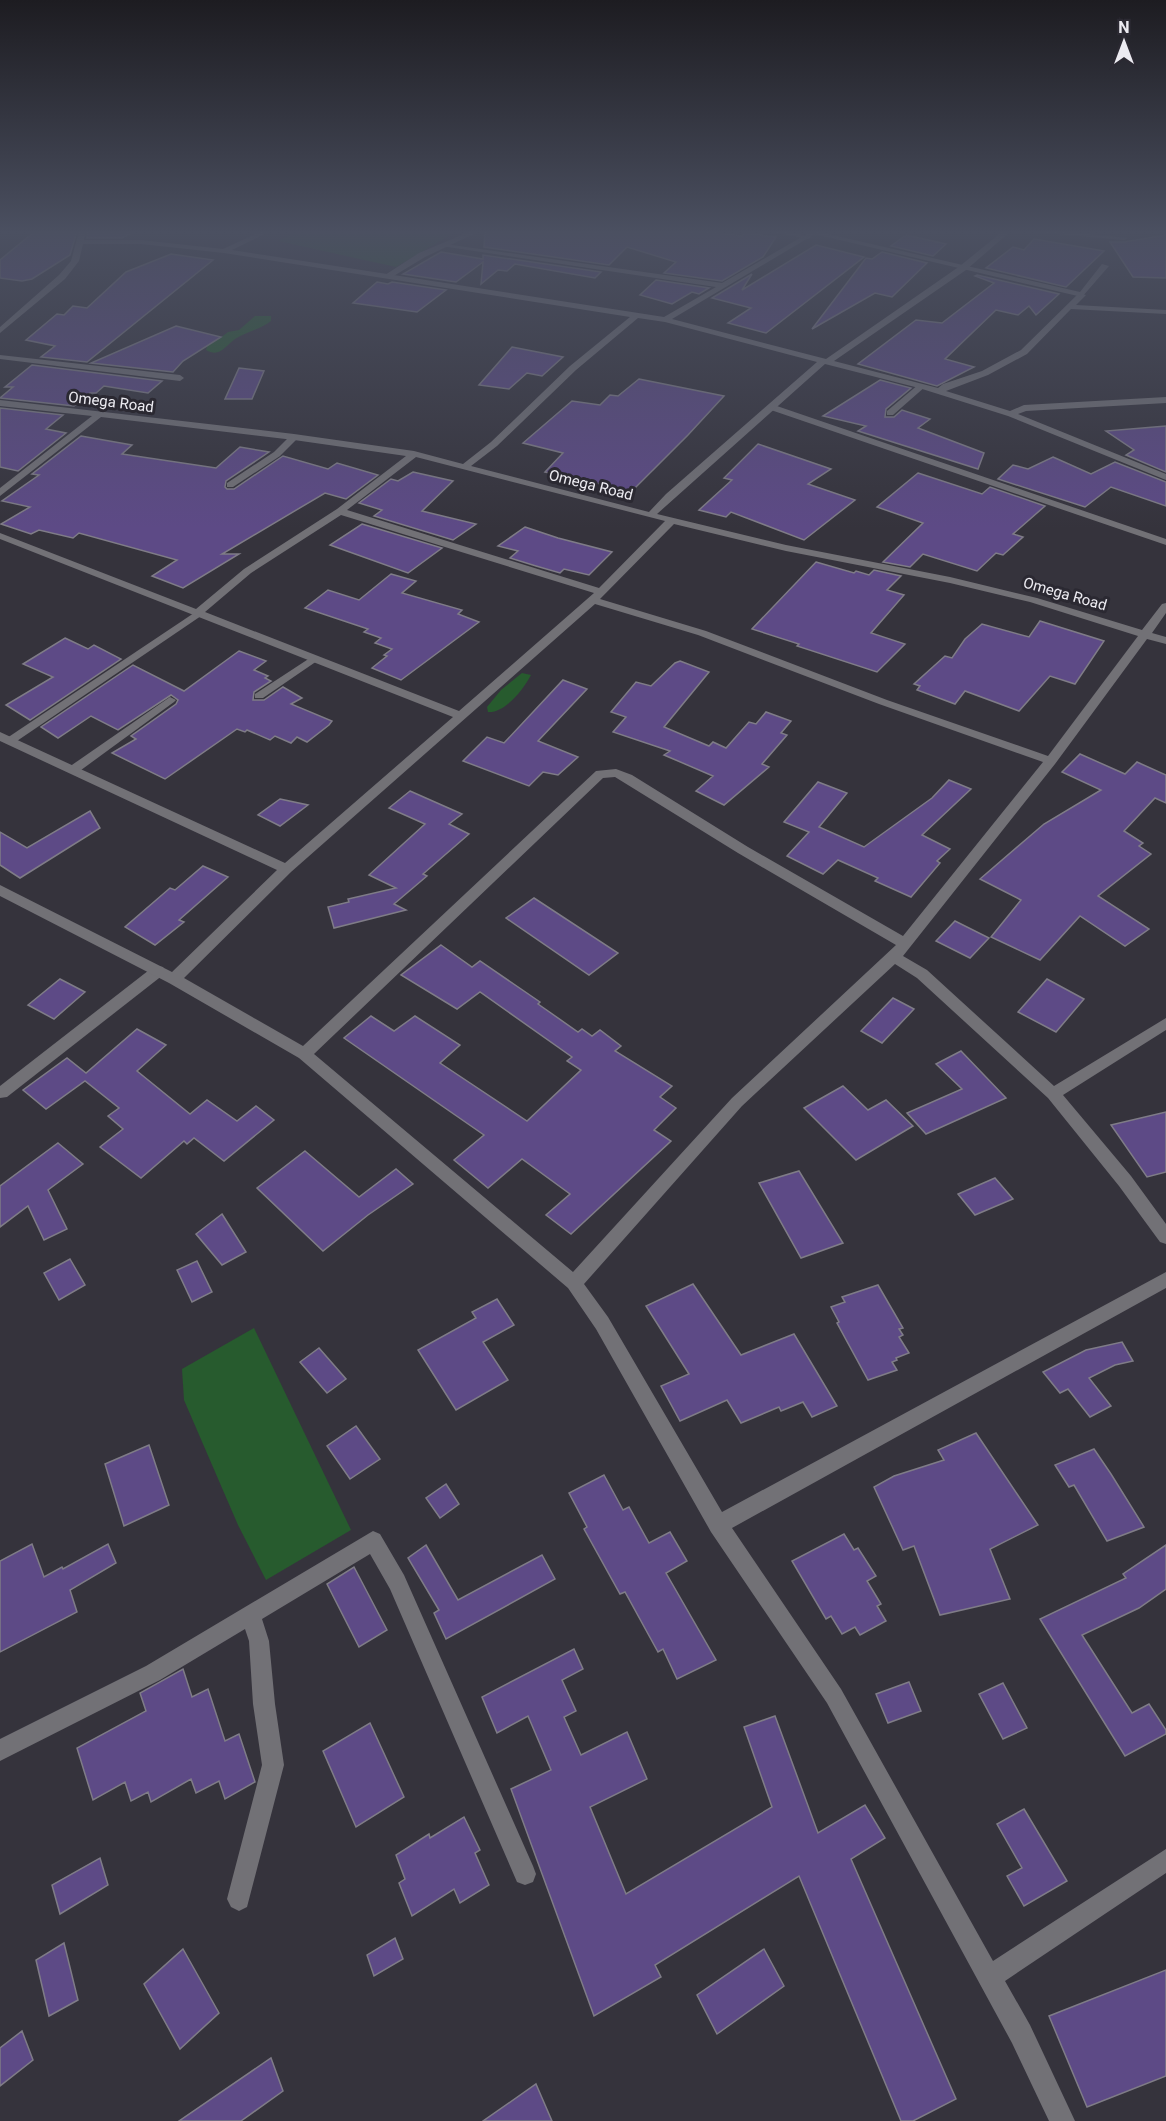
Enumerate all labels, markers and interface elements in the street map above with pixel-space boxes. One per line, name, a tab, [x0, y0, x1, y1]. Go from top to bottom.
north arrow	[1094, 12, 1154, 72]
text: N	[1118, 18, 1130, 37]
street label: Omega Road	[67, 388, 155, 416]
street label: Omega Road	[547, 466, 635, 504]
street label: Omega Road	[1021, 573, 1109, 615]

